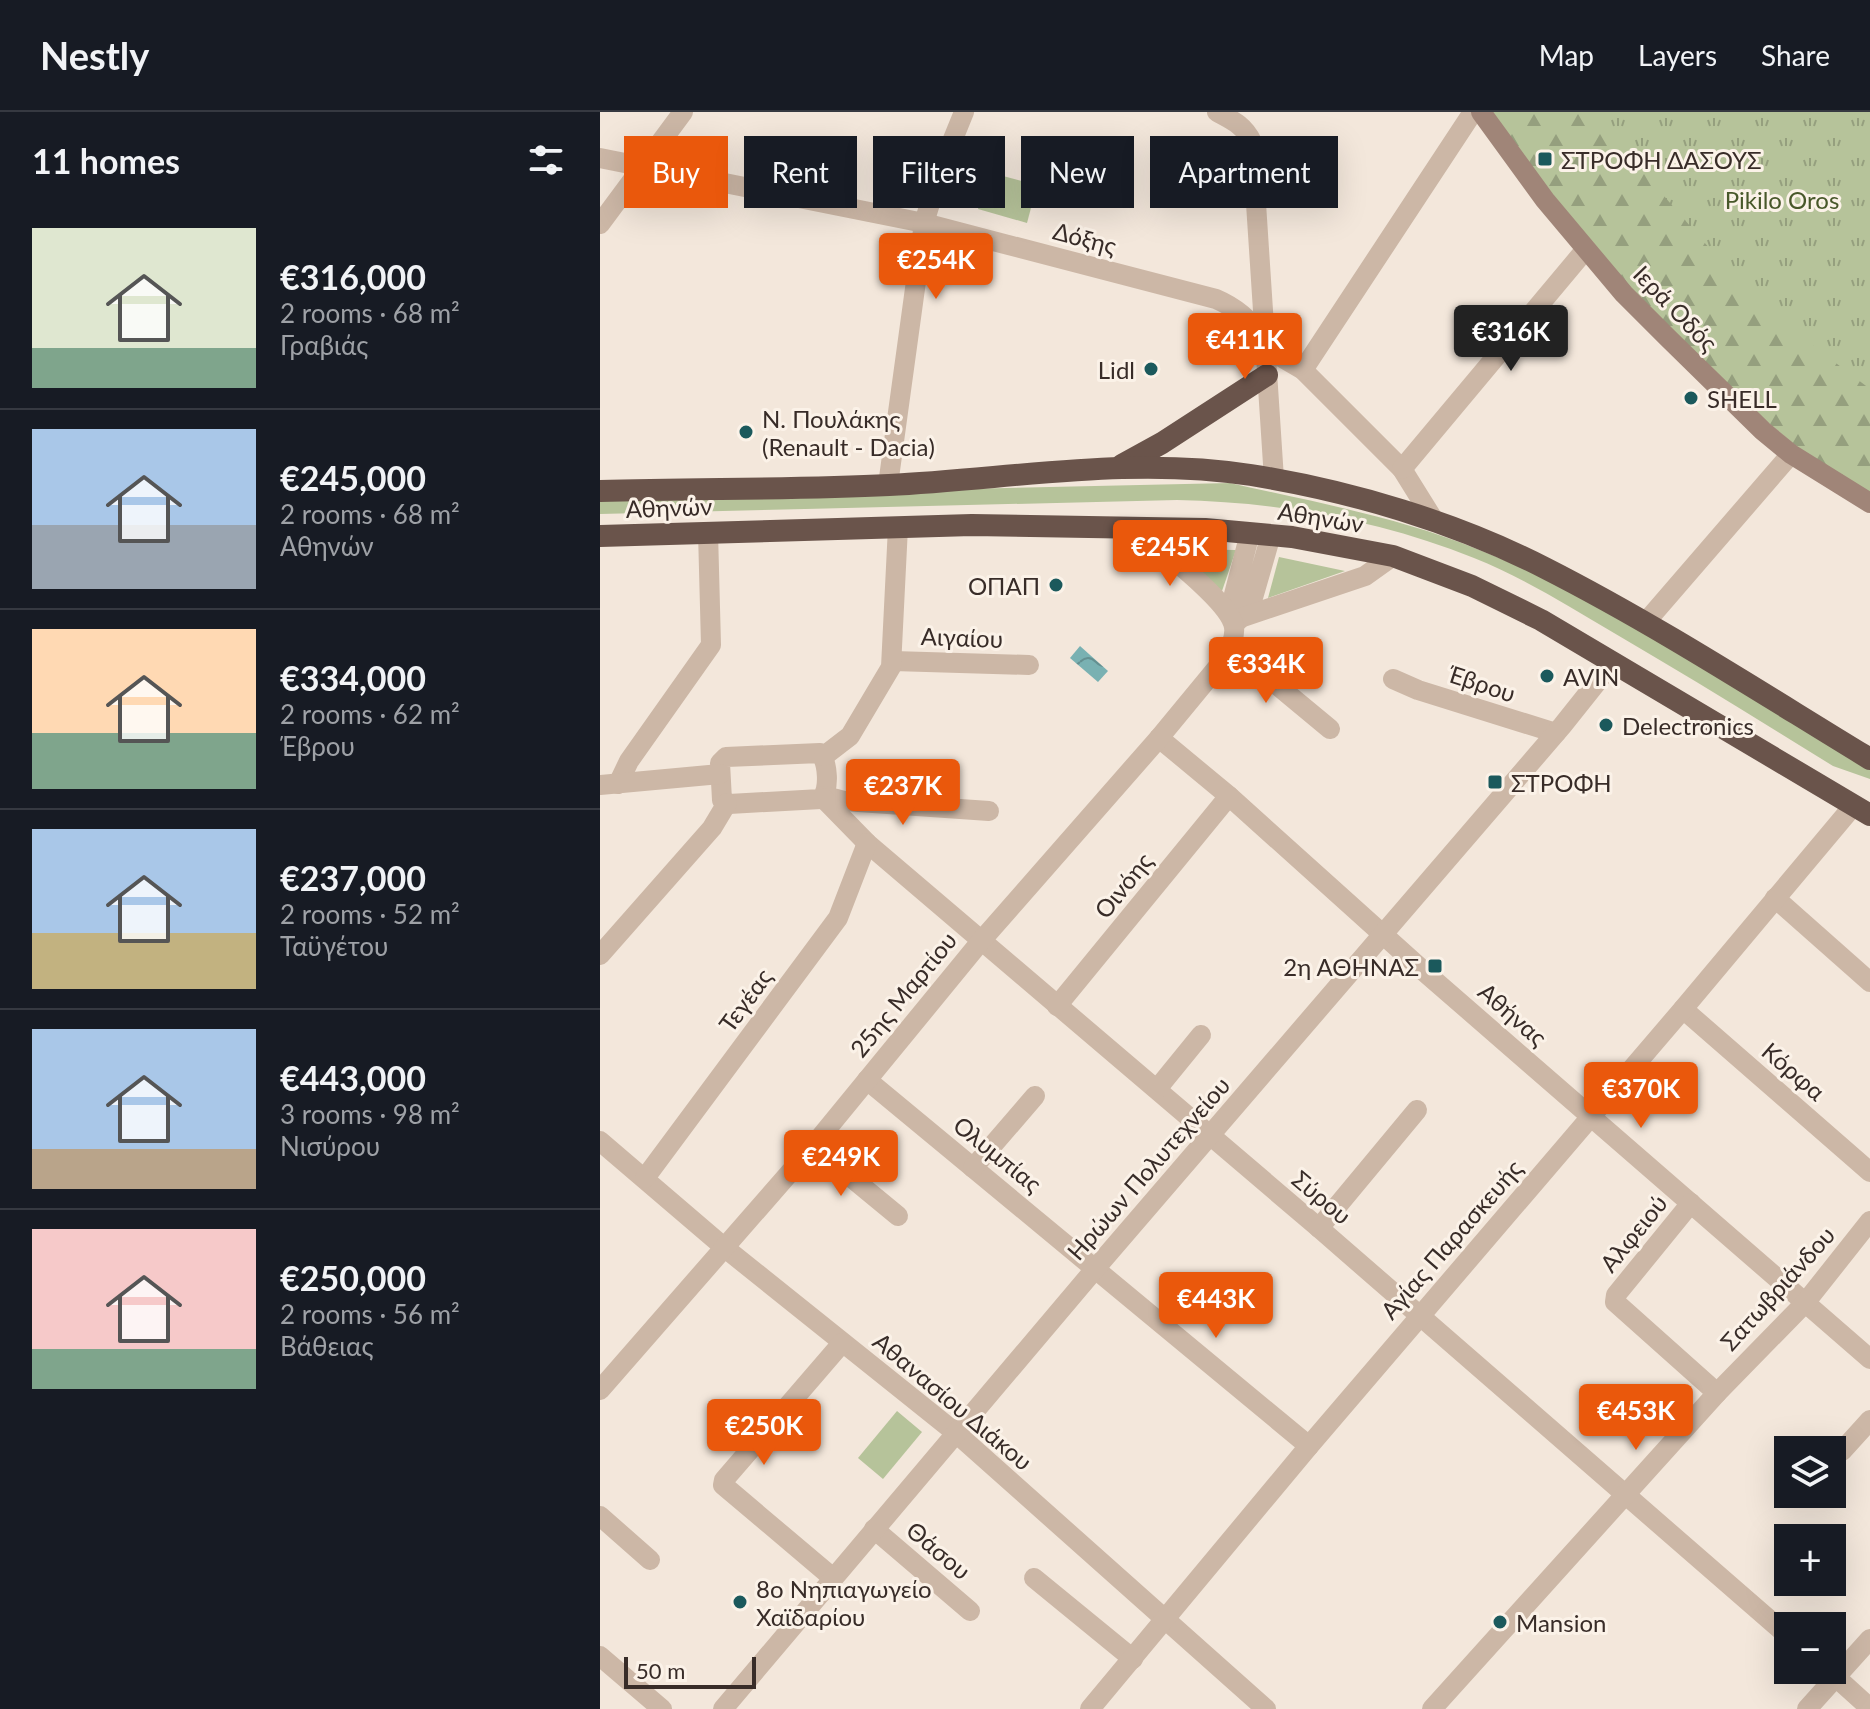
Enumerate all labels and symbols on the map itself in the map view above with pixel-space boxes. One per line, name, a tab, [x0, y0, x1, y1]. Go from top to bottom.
place label: ΣΤΡΟΦΗ ΔΑΣΟΥΣ	[1561, 145, 1762, 174]
marker: ΣΤΡΟΦΗ ΔΑΣΟΥΣ	[1536, 150, 1554, 168]
park label: Pikilo Oros	[1725, 185, 1839, 214]
street label: Δόξης	[1050, 216, 1120, 260]
pin: €254K	[880, 233, 992, 301]
street label: Ιερά Οδός	[1628, 259, 1724, 357]
pin: €316K	[1455, 305, 1567, 373]
pin: €411K	[1189, 313, 1301, 381]
place label: Lidl	[1098, 355, 1135, 384]
marker: Lidl	[1142, 360, 1160, 378]
place label: SHELL	[1707, 384, 1777, 413]
marker: SHELL	[1682, 389, 1700, 407]
place label: Ν. Πουλάκης (Renault - Dacia)	[762, 404, 935, 461]
marker: Ν. Πουλάκης (Renault - Dacia)	[737, 423, 755, 441]
street label: Αθηνών	[625, 491, 713, 523]
street label: Αθηνών	[1276, 496, 1366, 538]
pin: €245K	[1114, 520, 1226, 588]
place label: ΟΠΑΠ	[968, 571, 1040, 600]
marker: ΟΠΑΠ	[1047, 576, 1065, 594]
street label: Αιγαίου	[920, 621, 1004, 653]
pin: €334K	[1210, 637, 1322, 705]
street label: Έβρου	[1445, 659, 1519, 707]
place label: AVIN	[1563, 662, 1619, 691]
marker: AVIN	[1538, 667, 1556, 685]
place label: Delectronics	[1622, 711, 1754, 740]
marker: Delectronics	[1597, 716, 1615, 734]
pin: €237K	[847, 759, 959, 827]
place label: ΣΤΡΟΦΗ	[1511, 768, 1612, 797]
marker: ΣΤΡΟΦΗ	[1486, 773, 1504, 791]
street label: Οινόης	[1088, 846, 1158, 924]
street label: 25ης Μαρτίου	[844, 926, 962, 1062]
place label: 2η ΑΘΗΝΑΣ	[1283, 952, 1419, 981]
marker: 2η ΑΘΗΝΑΣ	[1426, 957, 1444, 975]
street label: Τεγέας	[712, 963, 778, 1037]
street label: Αθήνας	[1473, 976, 1553, 1052]
street label: Κόρφα	[1757, 1036, 1832, 1107]
pin: €370K	[1585, 1062, 1697, 1130]
street label: Ηρώων Πολυτεχνείου	[1061, 1070, 1235, 1266]
street label: Ολυμπίας	[948, 1110, 1048, 1198]
pin: €249K	[785, 1130, 897, 1198]
street label: Αγίας Παρασκευής	[1374, 1154, 1528, 1324]
street label: Σύρου	[1287, 1164, 1357, 1230]
street label: Αλφειού	[1593, 1189, 1673, 1277]
street label: Σατωβριάνδου	[1714, 1220, 1840, 1356]
pin: €443K	[1160, 1272, 1272, 1340]
street label: Αθανασίου Διάκου	[868, 1326, 1038, 1476]
pin: €453K	[1580, 1384, 1692, 1452]
pin: €250K	[708, 1399, 820, 1467]
street label: Θάσου	[901, 1515, 977, 1585]
place label: 8ο Νηπιαγωγείο Χαϊδαρίου	[756, 1574, 932, 1631]
marker: 8ο Νηπιαγωγείο Χαϊδαρίου	[731, 1593, 749, 1611]
place label: Mansion	[1516, 1608, 1606, 1637]
marker: Mansion	[1491, 1613, 1509, 1631]
scale bar	[624, 1653, 756, 1689]

